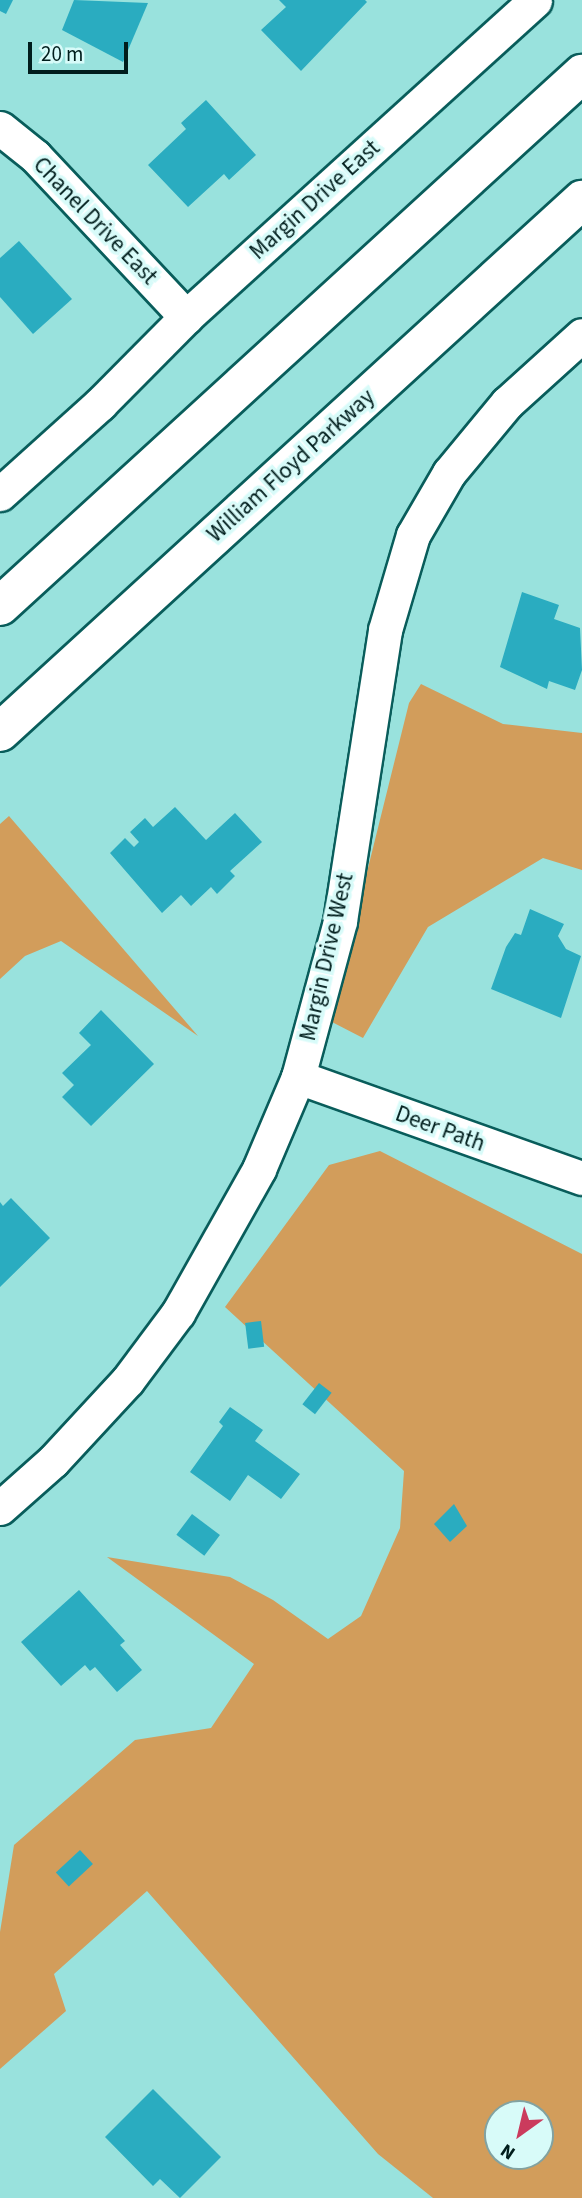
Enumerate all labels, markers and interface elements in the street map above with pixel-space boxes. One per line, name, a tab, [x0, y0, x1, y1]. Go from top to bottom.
scale bar	[32, 28, 131, 72]
text: 20 m	[41, 39, 83, 69]
street label: Margin Drive East	[244, 134, 386, 266]
street label: Chanel Drive East	[27, 151, 163, 291]
street label: William Floyd Parkway	[202, 384, 380, 548]
street label: Margin Drive West	[294, 870, 360, 1044]
street label: Deer Path	[392, 1100, 488, 1158]
north arrow	[484, 2100, 554, 2170]
text: N	[495, 2136, 521, 2166]

